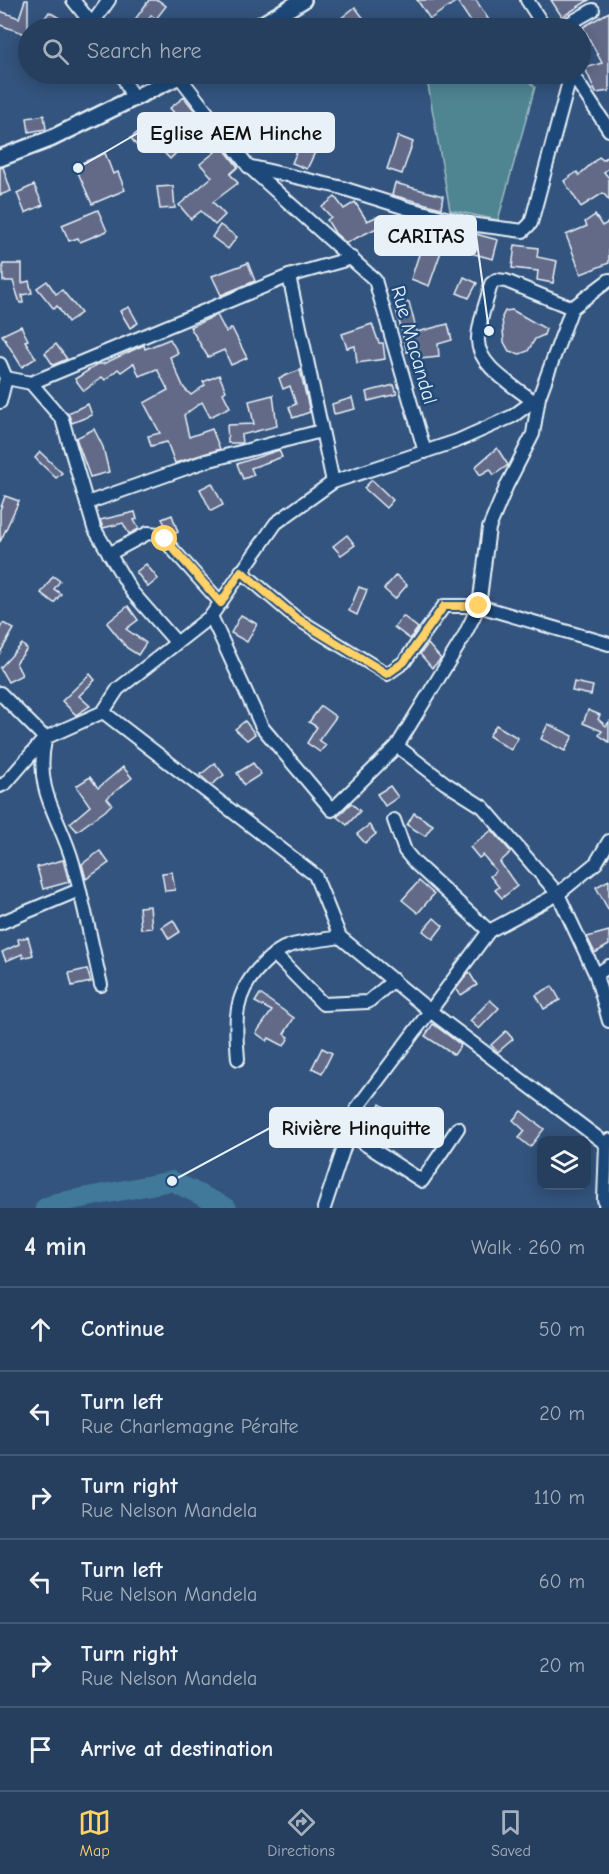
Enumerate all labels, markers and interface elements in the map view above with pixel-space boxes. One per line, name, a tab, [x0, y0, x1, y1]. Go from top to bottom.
search box	[18, 18, 591, 84]
icon: search	[39, 35, 72, 68]
text: Search here	[87, 38, 202, 64]
callout: Eglise AEM Hinche	[138, 113, 334, 152]
text: Eglise AEM Hinche	[150, 121, 322, 145]
callout: CARITAS	[375, 216, 476, 255]
text: CARITAS	[387, 224, 465, 248]
street label: Rue Macandal	[386, 283, 442, 407]
route start	[151, 525, 177, 551]
route end	[465, 592, 491, 618]
callout: Rivière Hinquitte	[270, 1108, 443, 1147]
text: Rivière Hinquitte	[281, 1116, 431, 1140]
map controls	[537, 1136, 591, 1190]
button: layers	[537, 1136, 591, 1190]
text: 4 min	[24, 1232, 87, 1262]
text: Walk · 260 m	[471, 1236, 585, 1259]
icon: ahead	[24, 1313, 57, 1346]
text: Continue	[81, 1316, 164, 1342]
text: 50 m	[539, 1318, 585, 1341]
text: Turn left	[81, 1389, 163, 1415]
icon: left	[24, 1397, 57, 1430]
text: 20 m	[539, 1402, 585, 1425]
text: Rue Charlemagne Péralte	[81, 1415, 299, 1438]
text: Turn right	[81, 1473, 178, 1499]
icon: right	[24, 1481, 57, 1514]
text: 110 m	[534, 1486, 585, 1509]
text: Rue Nelson Mandela	[81, 1499, 257, 1522]
text: Turn left	[81, 1557, 163, 1583]
icon: left	[24, 1565, 57, 1598]
text: 60 m	[539, 1570, 585, 1593]
text: Rue Nelson Mandela	[81, 1583, 257, 1606]
text: Turn right	[81, 1641, 178, 1667]
icon: right	[24, 1649, 57, 1682]
text: 20 m	[539, 1654, 585, 1677]
text: Rue Nelson Mandela	[81, 1667, 257, 1690]
icon: arrive	[24, 1733, 57, 1766]
text: Arrive at destination	[81, 1736, 273, 1762]
tab: Map	[78, 1806, 111, 1860]
tab: Directions	[267, 1806, 335, 1860]
tab: Saved	[491, 1806, 531, 1860]

